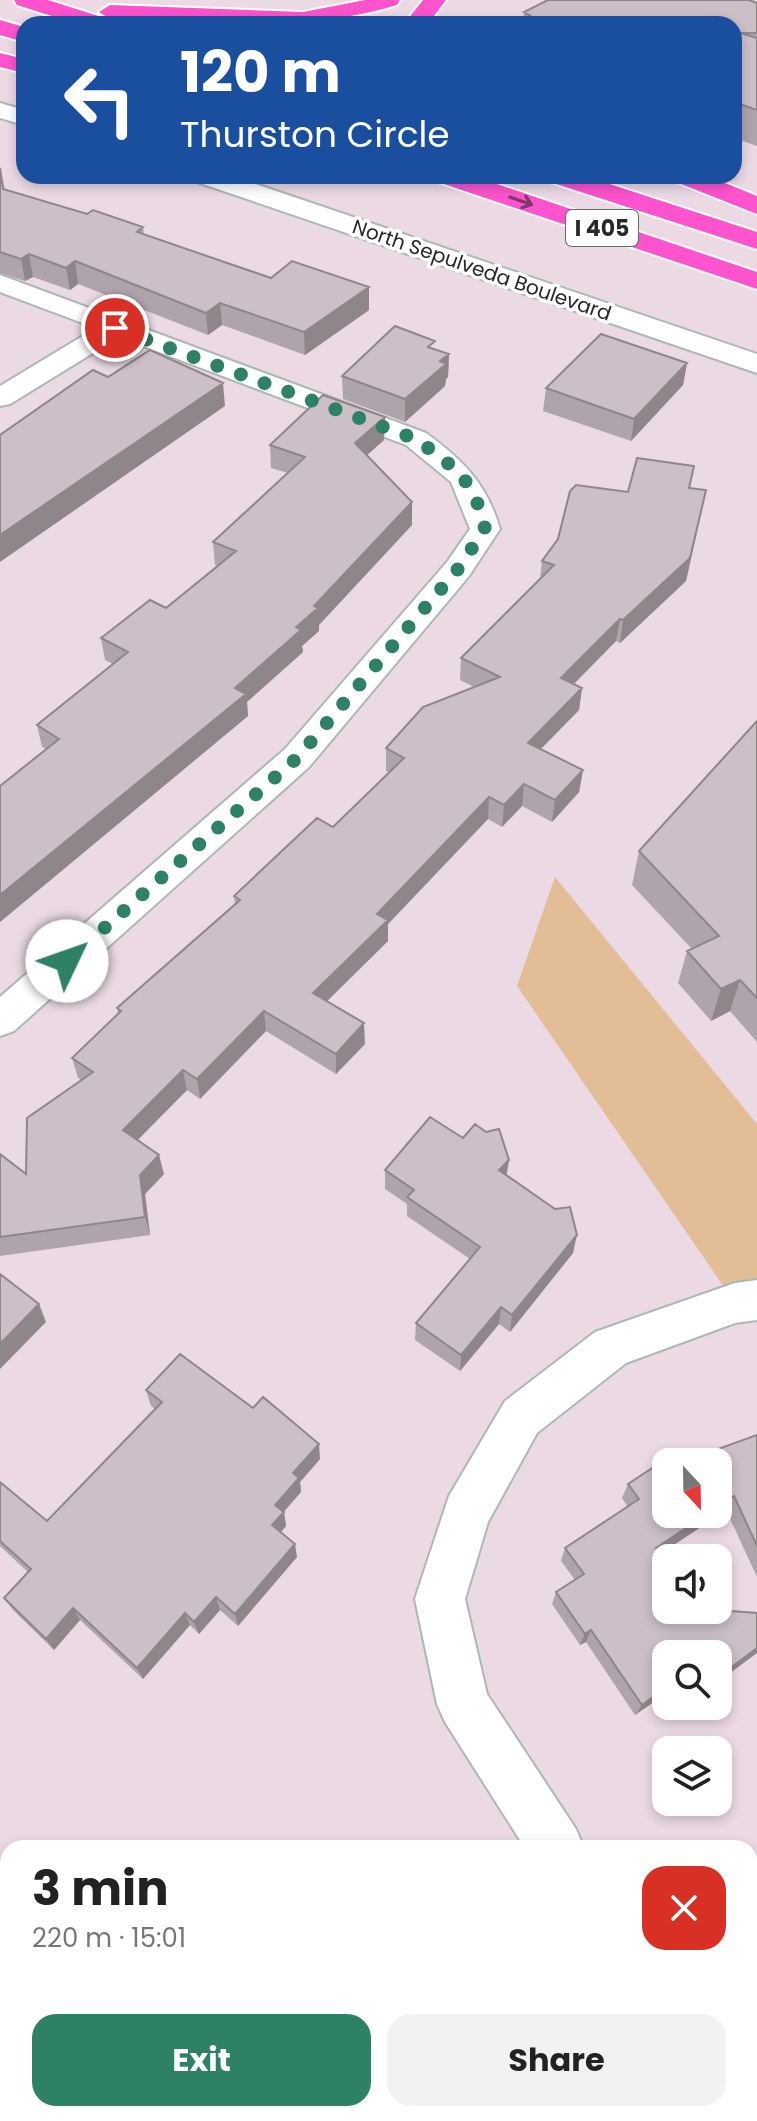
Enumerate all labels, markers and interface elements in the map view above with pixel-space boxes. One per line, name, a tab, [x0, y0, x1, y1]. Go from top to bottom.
text: 120 m	[180, 33, 341, 112]
icon: left	[48, 48, 152, 152]
text: Thurston Circle	[180, 109, 450, 160]
one-way arrow	[508, 194, 533, 209]
road number: I 405	[566, 210, 638, 246]
street label: North Sepulveda Boulevard	[349, 212, 615, 328]
pin	[81, 294, 149, 362]
icon: arrive	[93, 306, 137, 350]
position arrow	[25, 919, 109, 1003]
north arrow	[652, 1448, 732, 1528]
map controls	[652, 1448, 732, 1816]
button: sound	[652, 1544, 732, 1624]
button: search	[652, 1640, 732, 1720]
button: layers	[652, 1736, 732, 1816]
text: 3 min	[32, 1855, 169, 1922]
button: close	[642, 1866, 726, 1950]
text: 220 m · 15:01	[32, 1920, 186, 1956]
button: Exit	[32, 2014, 371, 2106]
button: Share	[387, 2014, 726, 2106]

